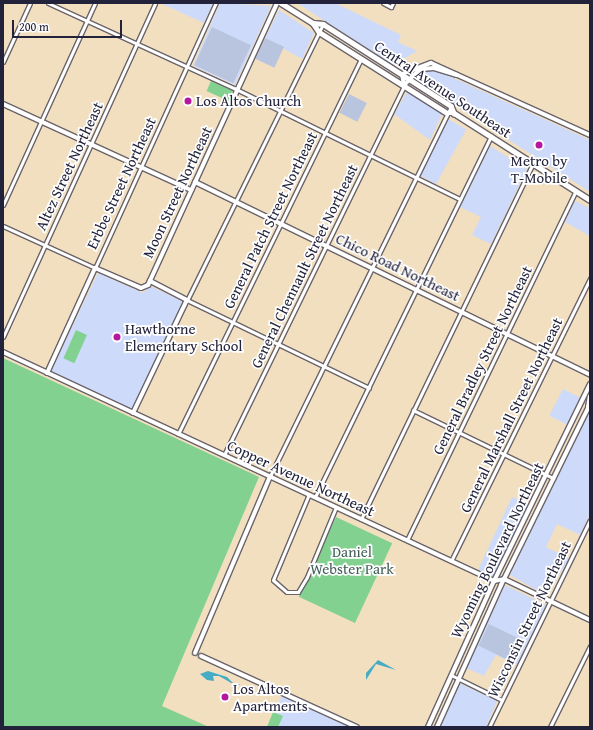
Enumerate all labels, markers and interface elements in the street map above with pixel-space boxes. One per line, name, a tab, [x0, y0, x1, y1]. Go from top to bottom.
scale bar	[14, 12, 124, 38]
text: 200 m	[19, 18, 49, 35]
street label: Central Avenue Southeast	[371, 36, 515, 142]
place label: Los Altos Church	[196, 92, 301, 110]
marker: Los Altos Church	[183, 96, 193, 106]
street label: Altez Street Northeast	[31, 99, 107, 233]
street label: Erbbe Street Northeast	[82, 114, 160, 252]
street label: Moon Street Northeast	[139, 123, 215, 261]
street label: General Patch Street Northeast	[219, 129, 321, 311]
marker: Metro by T-Mobile	[534, 140, 544, 150]
place label: Metro by T-Mobile	[511, 151, 567, 186]
street label: General Chennault Street Northeast	[247, 161, 361, 371]
street label: Chico Road Northeast	[333, 229, 463, 305]
street label: General Bradley Street Northeast	[428, 263, 536, 457]
street label: General Marshall Street Northeast	[456, 315, 566, 515]
place label: Hawthorne Elementary School	[125, 319, 243, 354]
marker: Hawthorne Elementary School	[112, 332, 122, 342]
street label: Copper Avenue Northeast	[224, 436, 378, 520]
street label: Wyoming Boulevard Northeast	[447, 459, 547, 641]
street label: Wisconsin Street Northeast	[483, 538, 575, 700]
park label: Daniel Webster Park	[310, 542, 394, 577]
place label: Los Altos Apartments	[233, 679, 308, 714]
marker: Los Altos Apartments	[220, 692, 230, 702]

